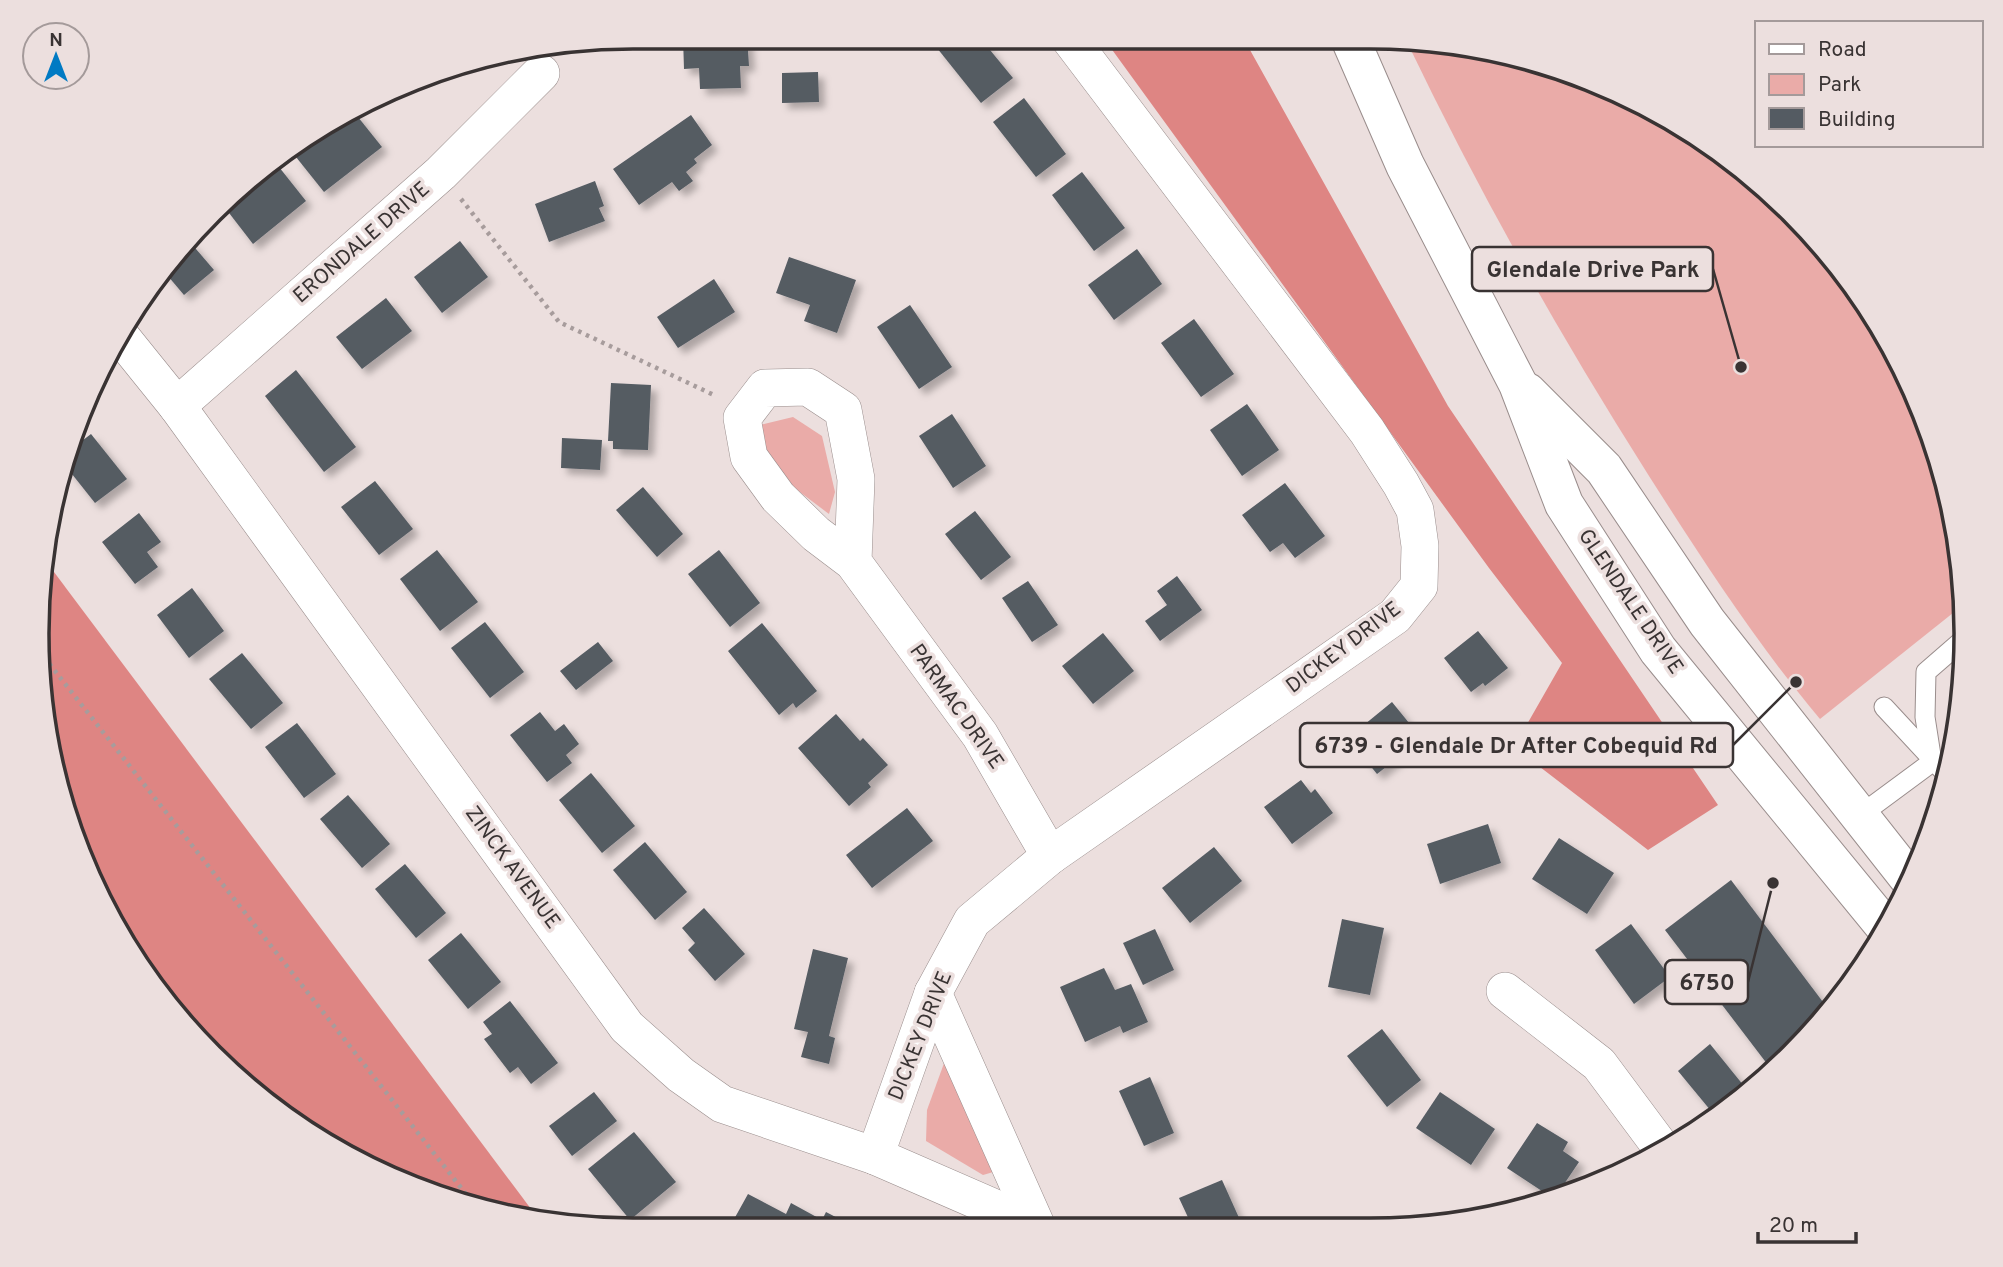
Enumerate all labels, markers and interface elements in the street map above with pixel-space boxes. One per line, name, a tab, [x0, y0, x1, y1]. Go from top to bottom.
north arrow	[21, 21, 91, 91]
legend	[1755, 21, 1982, 147]
text: N	[49, 29, 63, 53]
text: Road	[1818, 37, 1867, 64]
text: Park	[1818, 72, 1861, 99]
text: Building	[1818, 107, 1896, 134]
street label: ERONDALE DRIVE	[288, 176, 436, 310]
callout: Glendale Drive Park	[1472, 247, 1713, 291]
text: Glendale Drive Park	[1486, 257, 1700, 286]
street label: GLENDALE DRIVE	[1571, 524, 1689, 680]
street label: DICKEY DRIVE	[1281, 596, 1407, 700]
street label: PARMAC DRIVE	[903, 639, 1009, 775]
callout: 6739 - Glendale Dr After Cobequid Rd	[1300, 723, 1733, 767]
text: 6739 - Glendale Dr After Cobequid Rd	[1314, 733, 1718, 762]
street label: ZINCK AVENUE	[458, 801, 566, 935]
callout: 6750	[1665, 960, 1748, 1004]
street label: DICKEY DRIVE	[883, 967, 959, 1105]
text: 6750	[1679, 970, 1735, 999]
scale bar	[1758, 1200, 1856, 1244]
text: 20 m	[1769, 1213, 1818, 1240]

